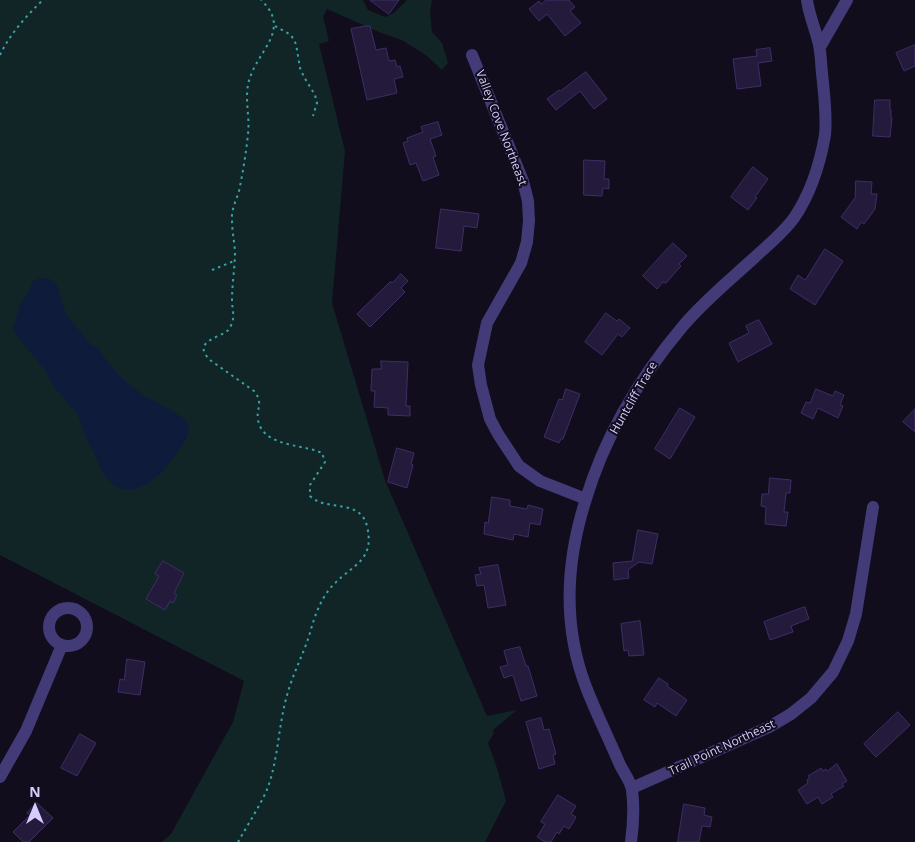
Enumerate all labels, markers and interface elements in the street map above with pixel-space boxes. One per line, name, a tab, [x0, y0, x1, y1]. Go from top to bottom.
street label: Valley Cove Northeast	[472, 68, 530, 188]
street label: Huntcliff Trace	[607, 359, 661, 437]
street label: Trail Point Northeast	[666, 717, 778, 779]
north arrow	[10, 782, 60, 832]
text: N	[29, 782, 41, 801]

